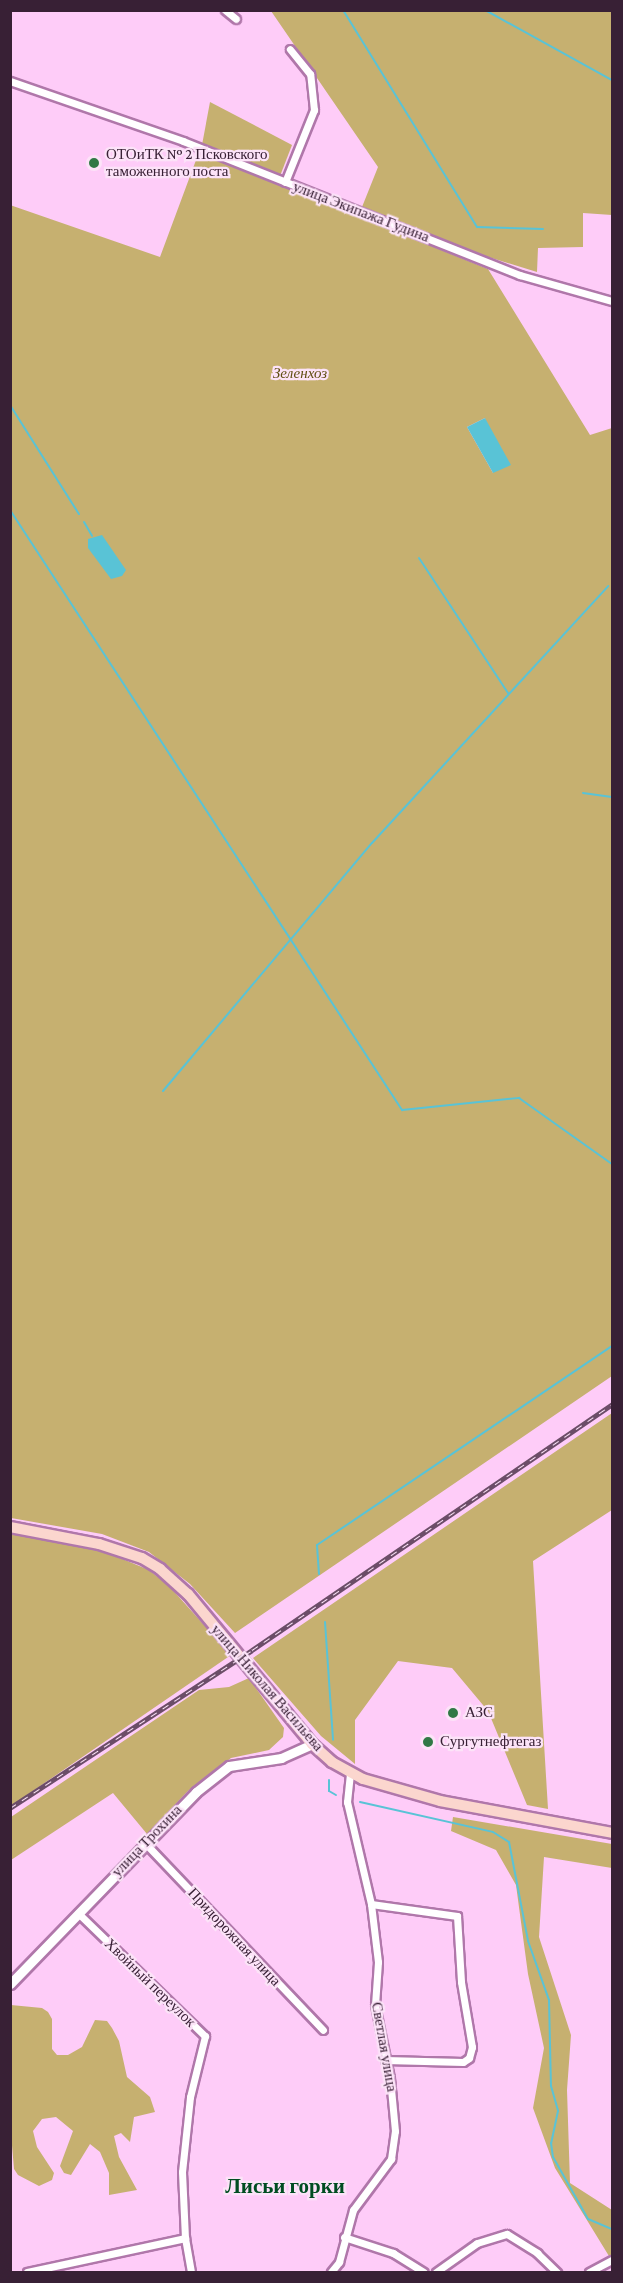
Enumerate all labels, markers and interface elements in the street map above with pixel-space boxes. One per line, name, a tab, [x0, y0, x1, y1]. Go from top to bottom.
place label: ОТОиТК № 2 Псковского таможенного поста	[106, 145, 268, 180]
marker: ОТОиТК № 2 Псковского таможенного поста	[87, 156, 101, 170]
street label: улица Экипажа Гудина	[290, 178, 432, 246]
park label: Зеленхоз	[273, 365, 327, 383]
street label: улица Николая Васильева	[207, 1621, 327, 1755]
place label: АЗС	[465, 1704, 493, 1722]
marker: АЗС	[446, 1706, 460, 1720]
place label: Сургутнефтегаз	[440, 1733, 541, 1751]
marker: Сургутнефтегаз	[421, 1735, 435, 1749]
street label: улица Трохина	[108, 1801, 186, 1881]
street label: Придорожная улица	[184, 1884, 284, 1990]
street label: Хвойный переулок	[101, 1935, 199, 2031]
street label: Светлая улица	[367, 2001, 401, 2093]
district label: Лисьи горки	[225, 2173, 345, 2199]

